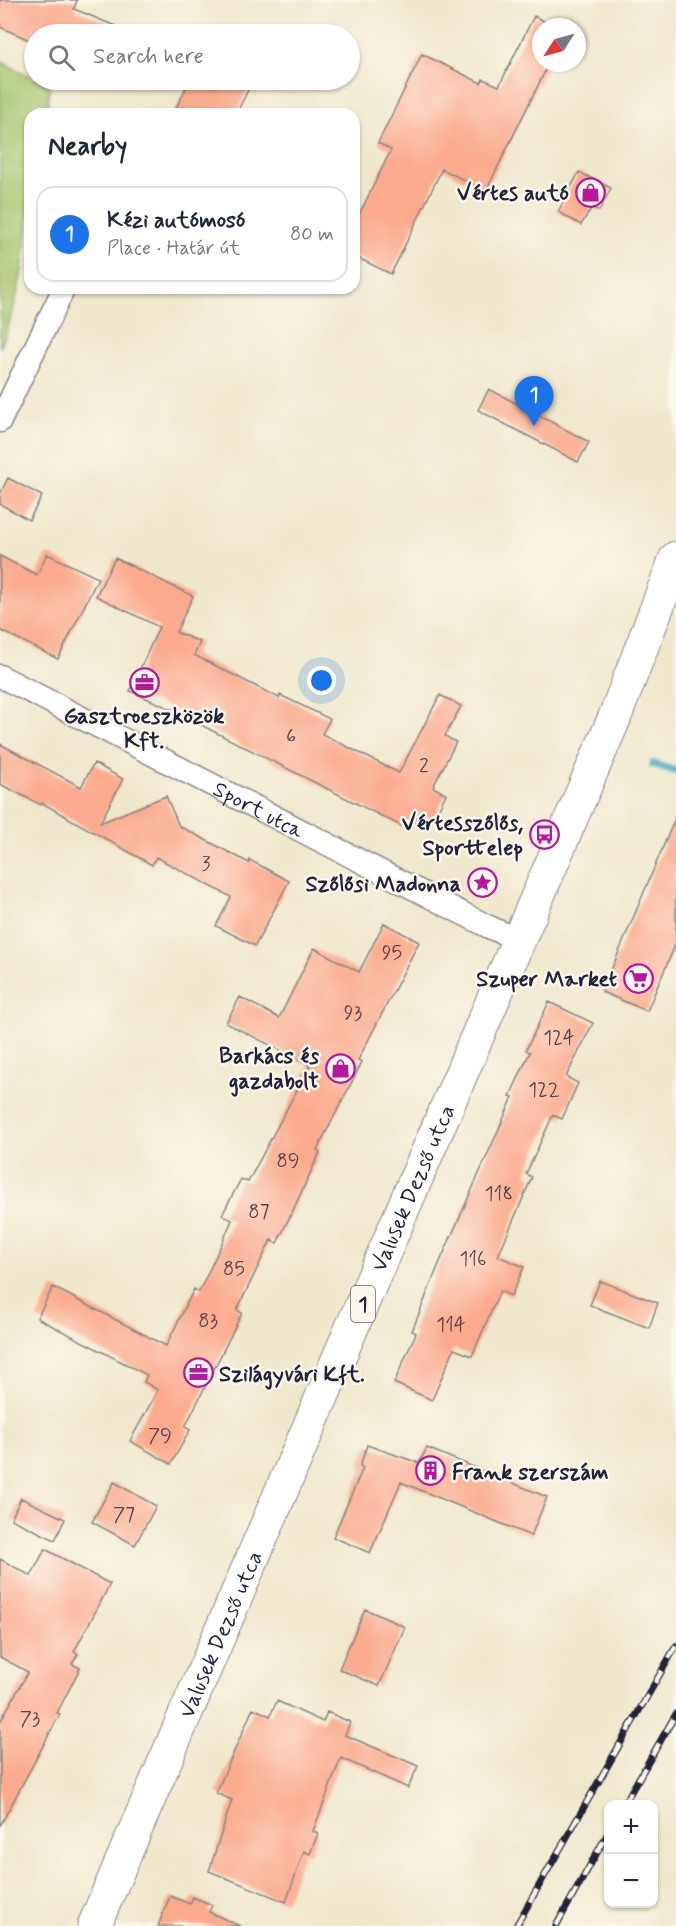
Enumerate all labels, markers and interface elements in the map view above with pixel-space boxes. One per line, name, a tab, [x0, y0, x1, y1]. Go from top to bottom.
north arrow	[532, 18, 586, 72]
search box	[24, 24, 360, 90]
icon: search	[45, 41, 78, 74]
text: Search here	[93, 43, 204, 71]
text: Nearby	[48, 130, 127, 164]
shop icon: Vértes autó	[574, 176, 606, 208]
place label: Vértes autó	[457, 180, 569, 208]
text: Kézi autómosó	[107, 207, 245, 235]
text: 1	[65, 221, 74, 248]
text: 80 m	[290, 221, 334, 248]
text: Place · Határ út	[107, 235, 241, 262]
pin: 1	[514, 376, 554, 426]
your location	[307, 666, 336, 695]
office icon: Gasztroeszközök Kft.	[128, 667, 160, 699]
place label: Gasztroeszközök Kft.	[64, 703, 224, 756]
house number: 6	[286, 723, 296, 750]
house number: 2	[419, 753, 429, 780]
street label: Sport utca	[208, 776, 309, 846]
place label: Vértesszőlős, Sporttelep	[402, 810, 523, 863]
bus stop icon: Vértesszőlős, Sporttelep	[528, 819, 560, 851]
house number: 3	[201, 851, 211, 878]
place icon: Szőlősi Madonna	[466, 867, 498, 899]
place label: Szőlősi Madonna	[305, 871, 461, 899]
house number: 95	[382, 940, 402, 967]
supermarket icon: Szuper Market	[622, 962, 654, 994]
place label: Szuper Market	[476, 966, 617, 994]
house number: 93	[344, 1000, 362, 1027]
house number: 124	[543, 1025, 575, 1052]
place label: Barkács és gazdabolt	[219, 1043, 320, 1097]
shop icon: Barkács és gazdabolt	[324, 1052, 356, 1084]
house number: 122	[528, 1077, 560, 1104]
street label: Valusek Dezső utca	[366, 1101, 462, 1276]
house number: 89	[276, 1148, 300, 1175]
house number: 118	[485, 1181, 513, 1208]
house number: 87	[248, 1199, 270, 1226]
house number: 116	[460, 1246, 486, 1273]
house number: 85	[223, 1256, 245, 1283]
road number: 1	[351, 1286, 375, 1322]
house number: 83	[198, 1308, 218, 1335]
house number: 114	[436, 1312, 466, 1339]
office icon: Szilágyvári Kft.	[182, 1357, 214, 1389]
place label: Szilágyvári Kft.	[219, 1361, 365, 1390]
house number: 79	[148, 1423, 172, 1450]
building icon: Frank szerszám	[415, 1455, 447, 1487]
place label: Frank szerszám	[452, 1459, 608, 1487]
house number: 77	[113, 1502, 135, 1529]
street label: Valusek Dezső utca	[173, 1547, 270, 1723]
house number: 73	[20, 1706, 40, 1733]
map controls	[604, 1800, 658, 1908]
button: +	[604, 1800, 658, 1854]
button: −	[604, 1854, 658, 1908]

